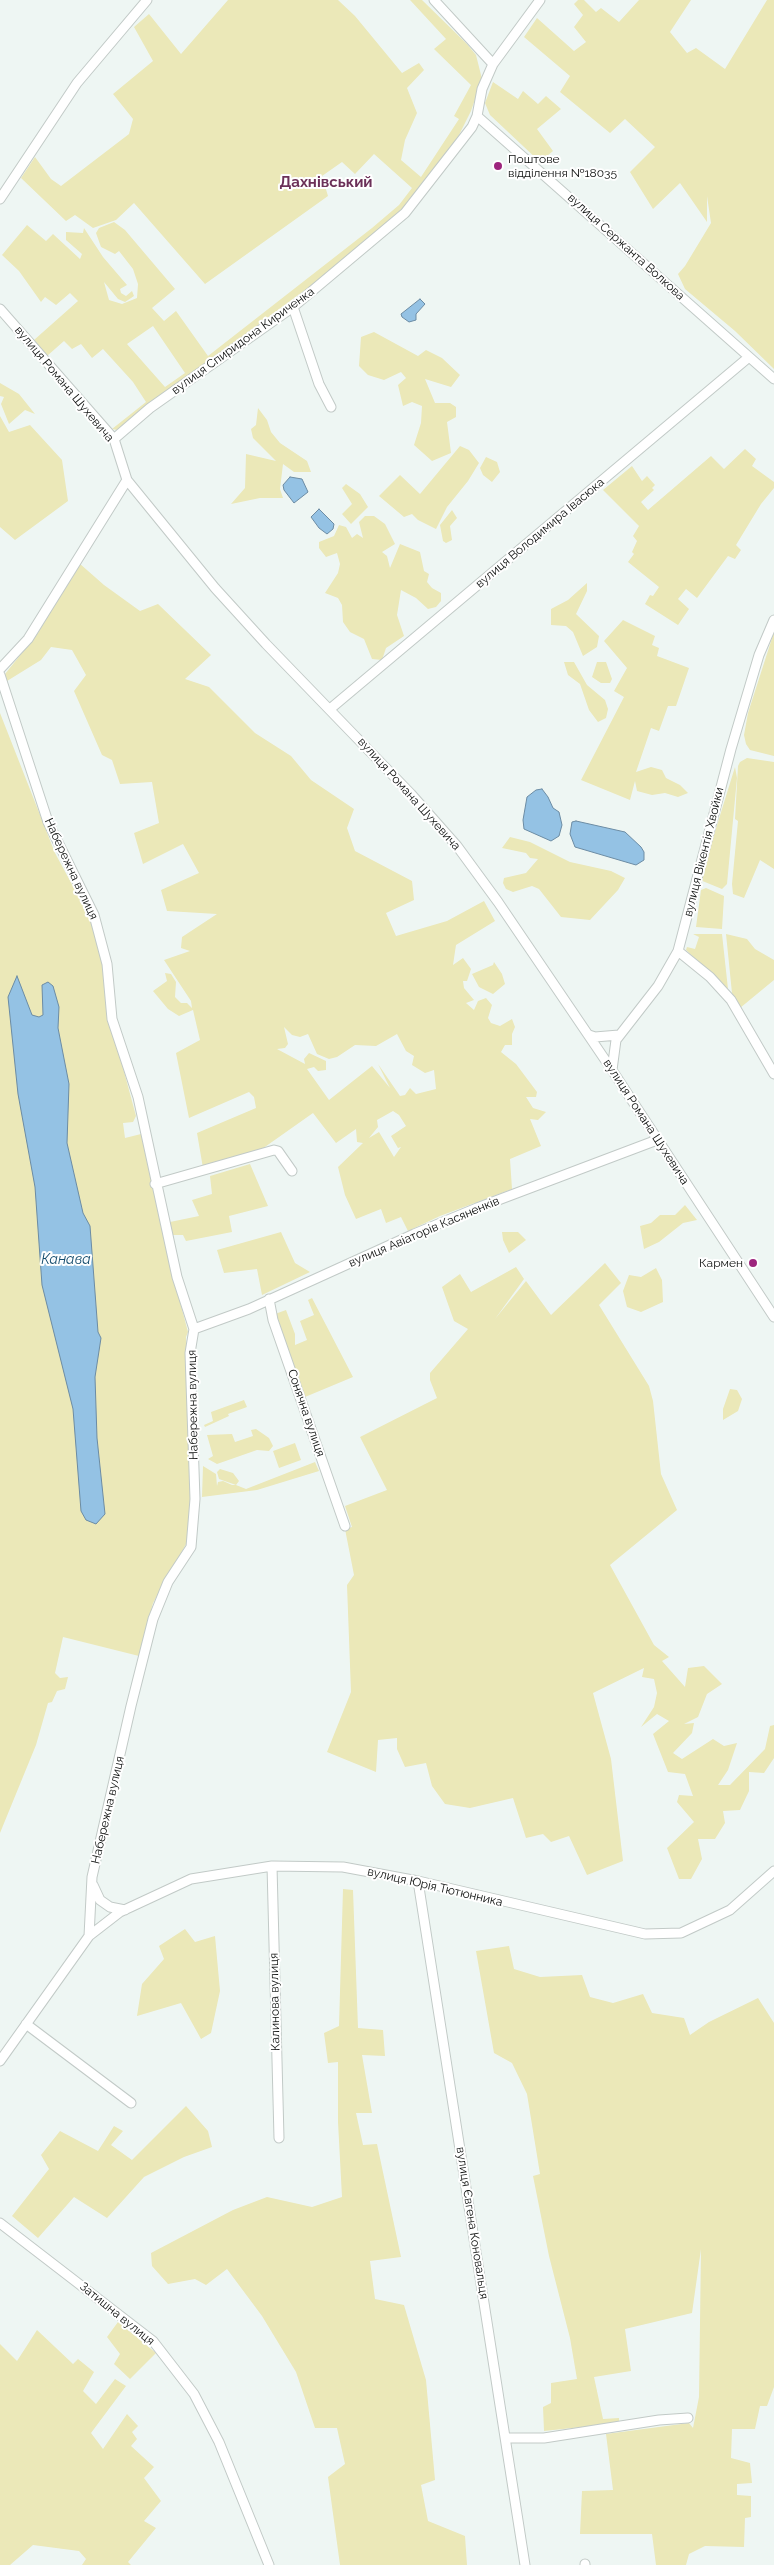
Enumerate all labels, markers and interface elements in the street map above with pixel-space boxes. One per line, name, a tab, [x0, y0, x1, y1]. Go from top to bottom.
place label: Поштове відділення №18035	[508, 152, 617, 180]
marker: Поштове відділення №18035	[492, 160, 504, 172]
district label: Дахнівський	[279, 173, 373, 191]
street label: вулиця Сержанта Волкова	[565, 191, 687, 303]
street label: вулиця Спиридона Кириченка	[169, 284, 317, 398]
street label: вулиця Романа Шухевича	[11, 323, 117, 445]
street label: вулиця Володимира Івасюка	[473, 475, 607, 591]
street label: вулиця Романа Шухевича	[355, 735, 463, 853]
street label: вулиця Вікентія Хвойки	[681, 786, 727, 918]
street label: Набережна вулиця	[41, 816, 101, 922]
street label: вулиця Романа Шухевича	[600, 1057, 692, 1187]
street label: вулиця Авіаторів Касяненків	[346, 1194, 502, 1270]
water label: Канава	[41, 1252, 91, 1268]
place label: Кармен	[699, 1256, 743, 1270]
marker: Кармен	[747, 1257, 759, 1269]
street label: Набережна вулиця	[185, 1350, 201, 1460]
street label: Сонячна вулиця	[284, 1367, 328, 1459]
street label: Набережна вулиця	[89, 1755, 127, 1865]
street label: вулиця Юрія Тютюнника	[366, 1864, 504, 1910]
street label: Калинова вулиця	[267, 1953, 283, 2051]
street label: вулиця Євгена Коновальця	[453, 2146, 491, 2300]
street label: Затишна вулиця	[77, 2279, 157, 2349]

